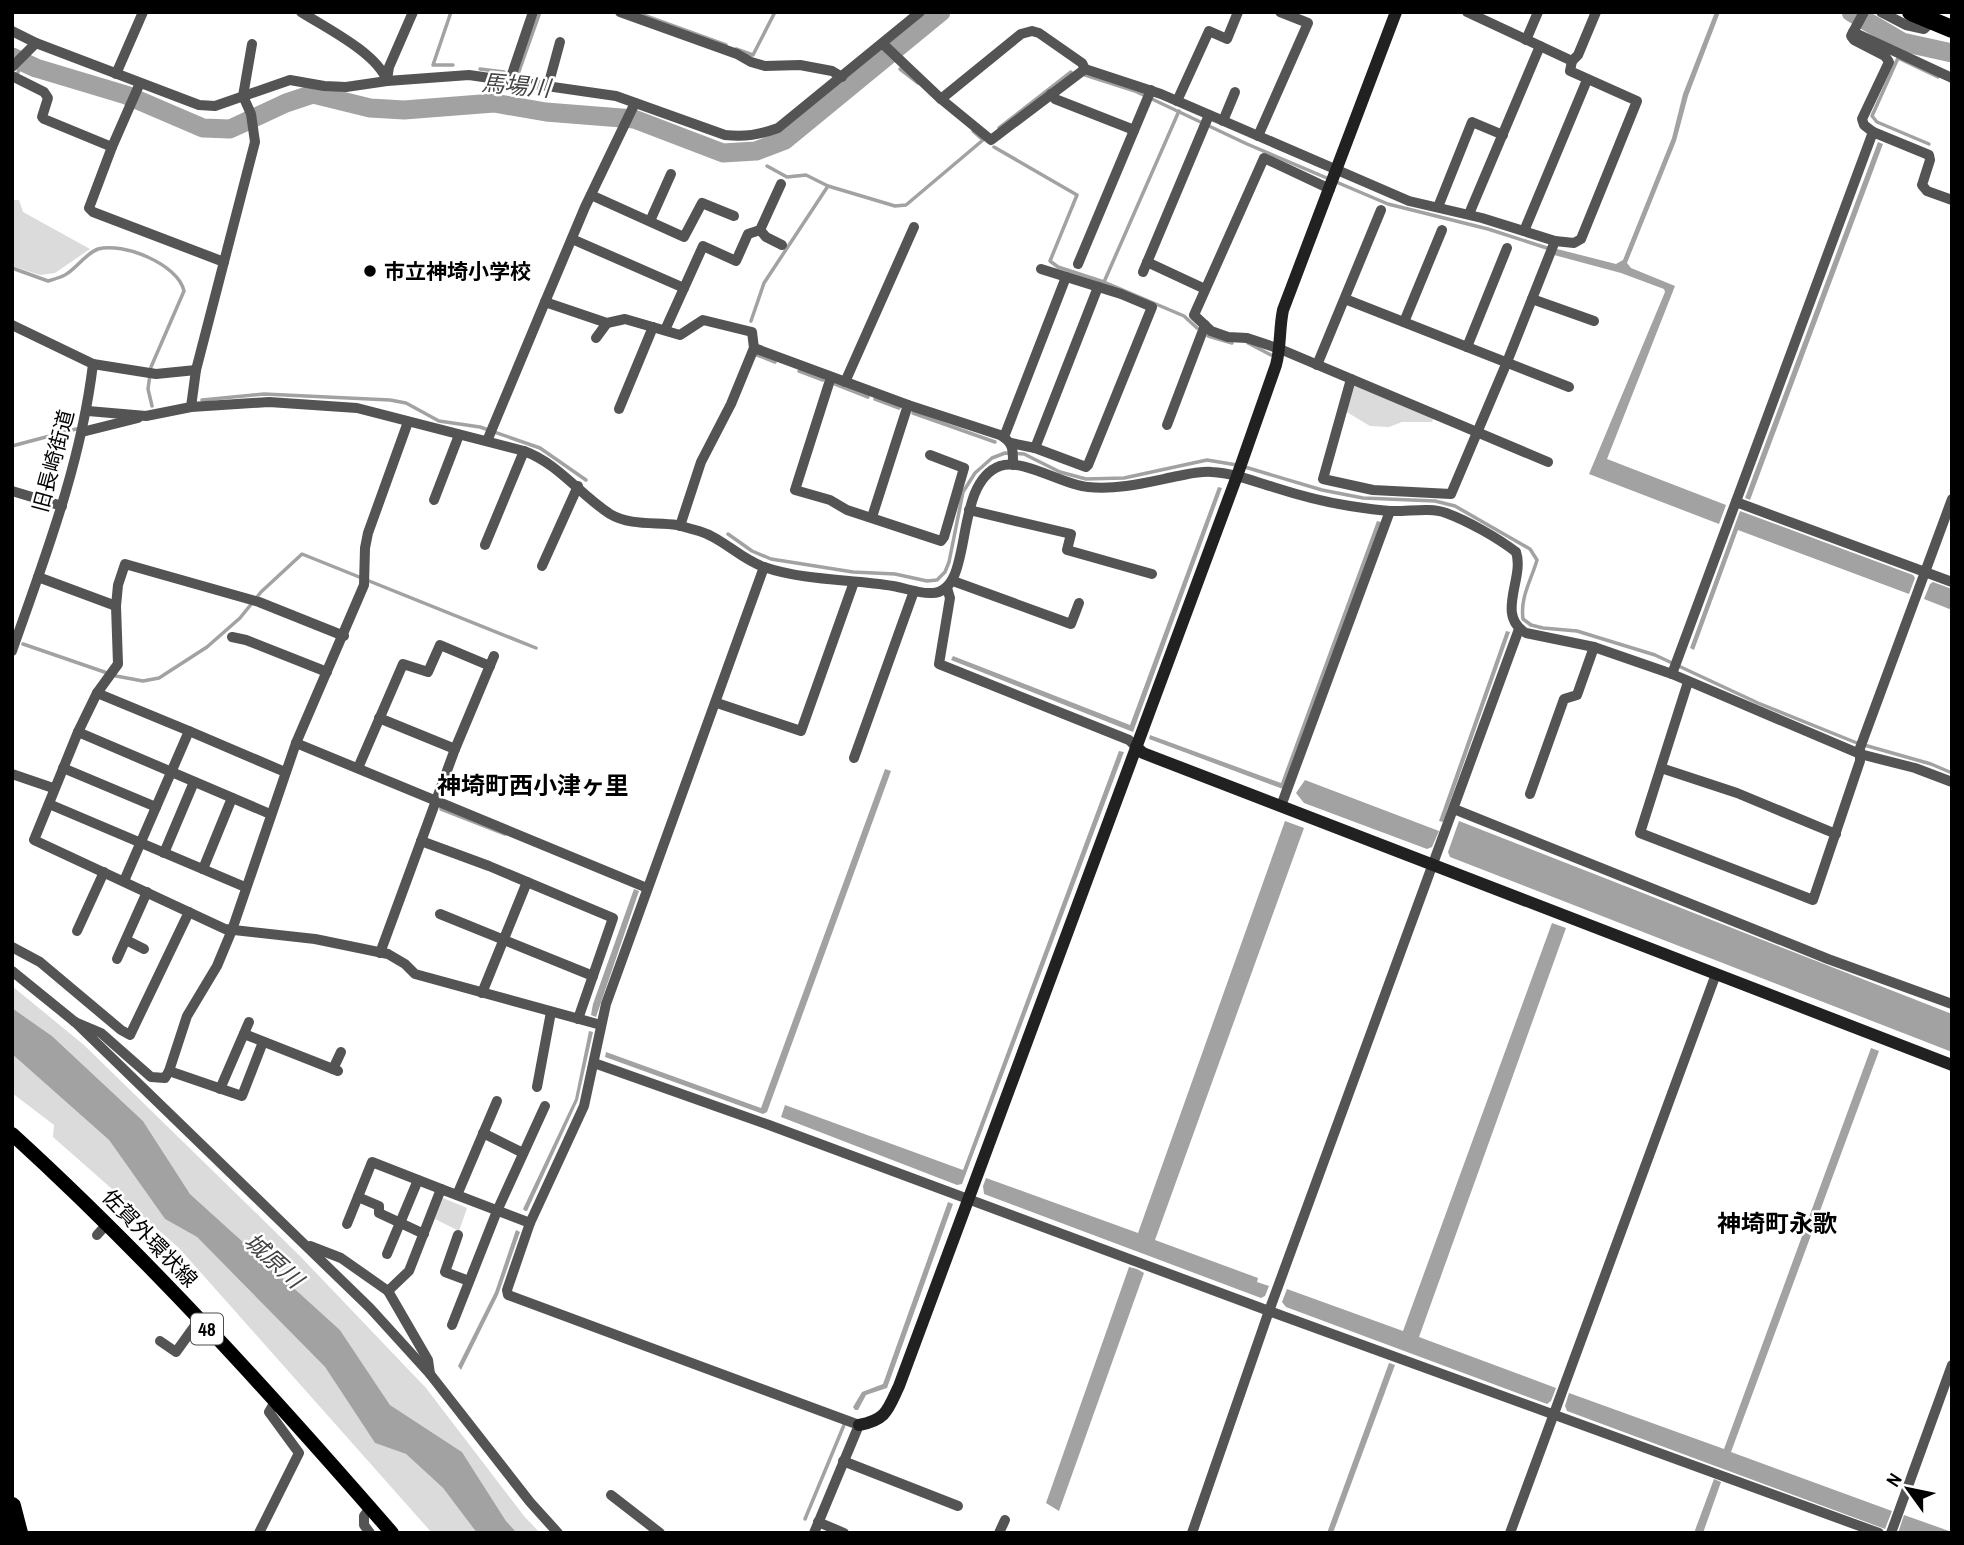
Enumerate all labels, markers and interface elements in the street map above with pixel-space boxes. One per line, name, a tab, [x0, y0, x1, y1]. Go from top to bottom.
water label: 馬場川	[480, 67, 555, 104]
place label: 市立神埼小学校	[384, 257, 531, 286]
marker: 市立神埼小学校	[362, 263, 378, 279]
street label: 旧長崎街道	[25, 407, 81, 515]
district label: 神埼町西小津ヶ里	[437, 769, 629, 801]
street label: 佐賀外環状線	[96, 1183, 204, 1293]
district label: 神埼町永歌	[1717, 1207, 1837, 1239]
water label: 城原川	[238, 1225, 312, 1297]
road number: 48	[191, 1314, 223, 1344]
north arrow	[1873, 1454, 1943, 1524]
text: N	[1880, 1468, 1908, 1492]

